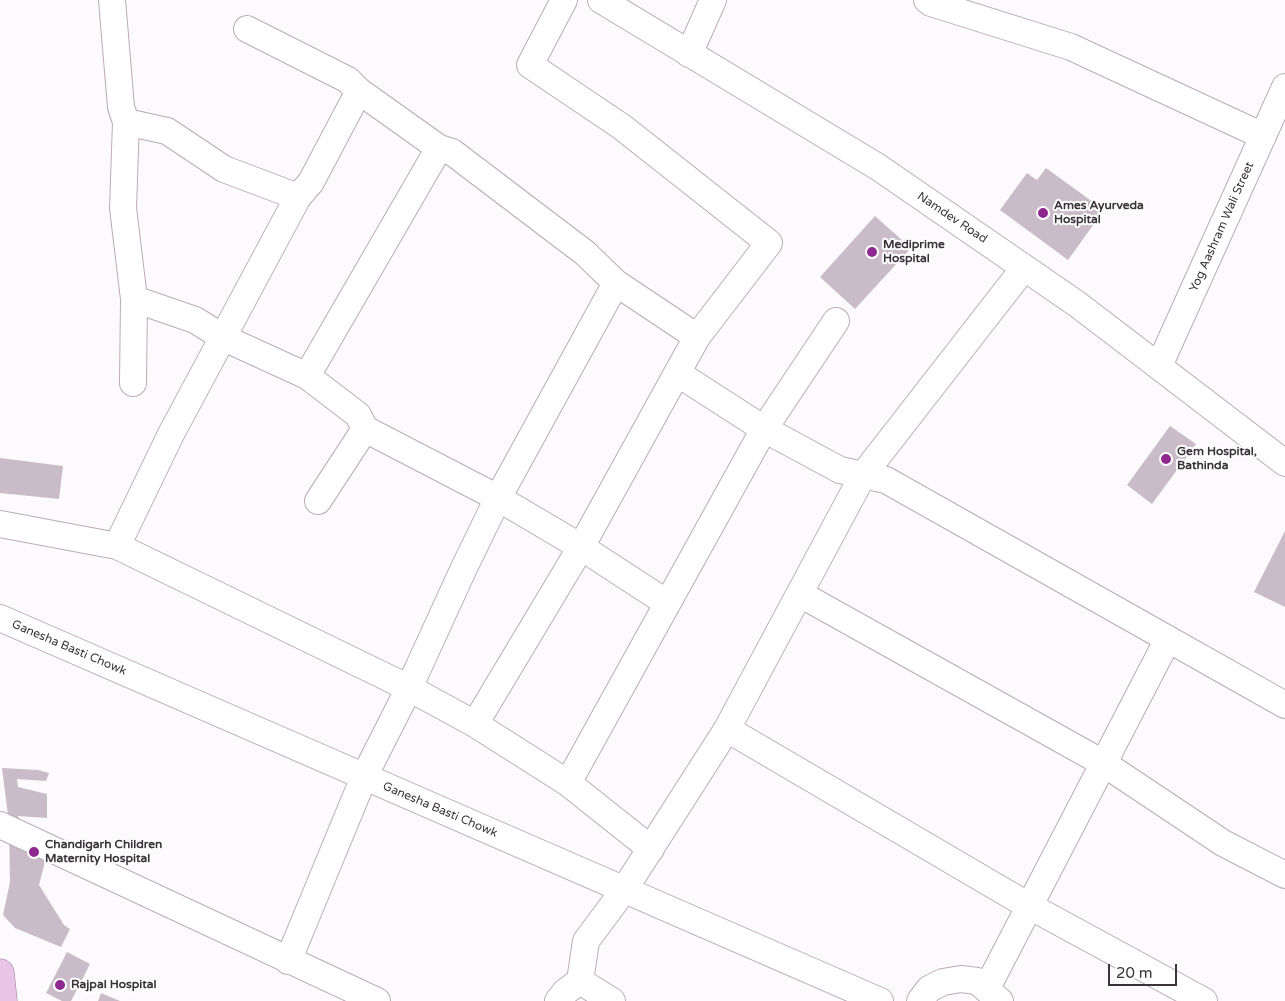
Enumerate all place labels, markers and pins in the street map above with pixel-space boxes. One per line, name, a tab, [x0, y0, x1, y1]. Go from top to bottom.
place label: Ames Ayurveda Hospital	[1054, 199, 1144, 227]
marker: Ames Ayurveda Hospital	[1036, 206, 1050, 220]
place label: Mediprime Hospital	[883, 238, 945, 266]
marker: Mediprime Hospital	[865, 245, 879, 259]
place label: Gem Hospital, Bathinda	[1177, 445, 1257, 473]
marker: Gem Hospital, Bathinda	[1159, 452, 1173, 466]
place label: Chandigarh Children Maternity Hospital	[45, 838, 162, 866]
marker: Chandigarh Children Maternity Hospital	[27, 845, 41, 859]
marker: Rajpal Hospital	[53, 978, 67, 992]
place label: Rajpal Hospital	[71, 978, 157, 992]

